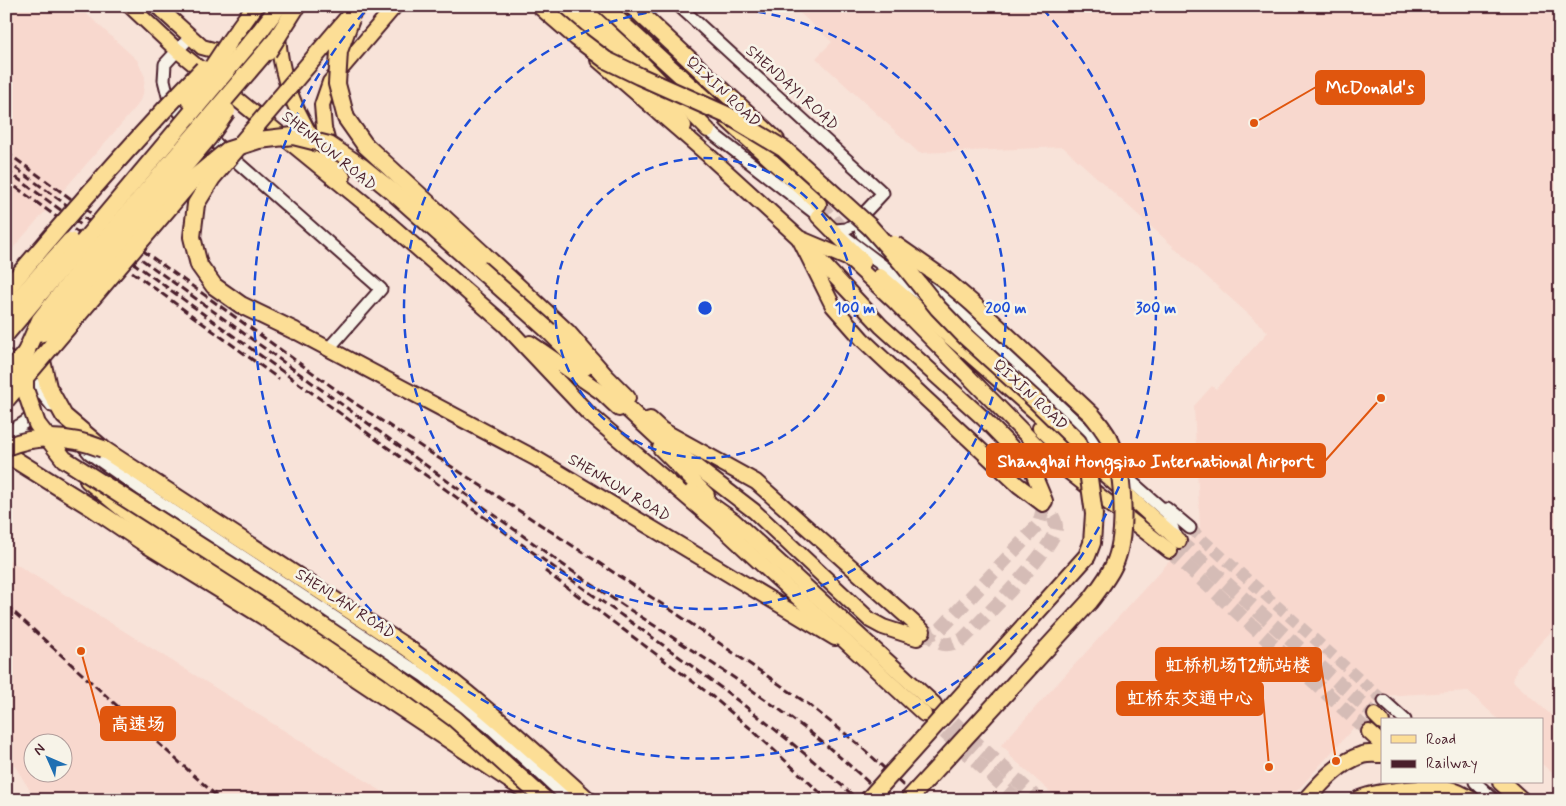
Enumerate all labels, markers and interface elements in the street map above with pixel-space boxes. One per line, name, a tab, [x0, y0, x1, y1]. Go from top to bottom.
street label: SHENDAYI ROAD	[741, 41, 843, 135]
street label: QIXIN ROAD	[681, 52, 765, 132]
callout: McDonald's	[1316, 71, 1424, 104]
text: McDonald's	[1326, 76, 1414, 100]
street label: SHENKUN ROAD	[277, 106, 381, 196]
centre of rings	[696, 299, 714, 317]
text: 100 m	[835, 299, 875, 319]
text: 200 m	[986, 299, 1027, 319]
text: 300 m	[1136, 299, 1176, 319]
street label: QIXIN ROAD	[988, 355, 1072, 435]
callout: Shanghai Hongqiao International Airport	[987, 444, 1325, 477]
street label: SHENKUN ROAD	[564, 449, 674, 527]
text: Shanghai Hongqiao International Airport	[997, 450, 1315, 476]
street label: SHENLAN ROAD	[291, 564, 399, 644]
callout: 虹桥机场T2航站楼	[1156, 648, 1321, 681]
text: 虹桥机场T2航站楼	[1165, 654, 1311, 678]
callout: 虹桥东交通中心	[1117, 682, 1263, 715]
text: 虹桥东交通中心	[1127, 687, 1253, 711]
callout: 高速场	[101, 707, 175, 740]
text: 高速场	[111, 713, 165, 737]
legend	[1381, 718, 1544, 784]
text: Road	[1426, 730, 1456, 750]
north arrow	[22, 734, 72, 784]
text: N	[30, 740, 49, 759]
text: Railway	[1426, 754, 1478, 774]

